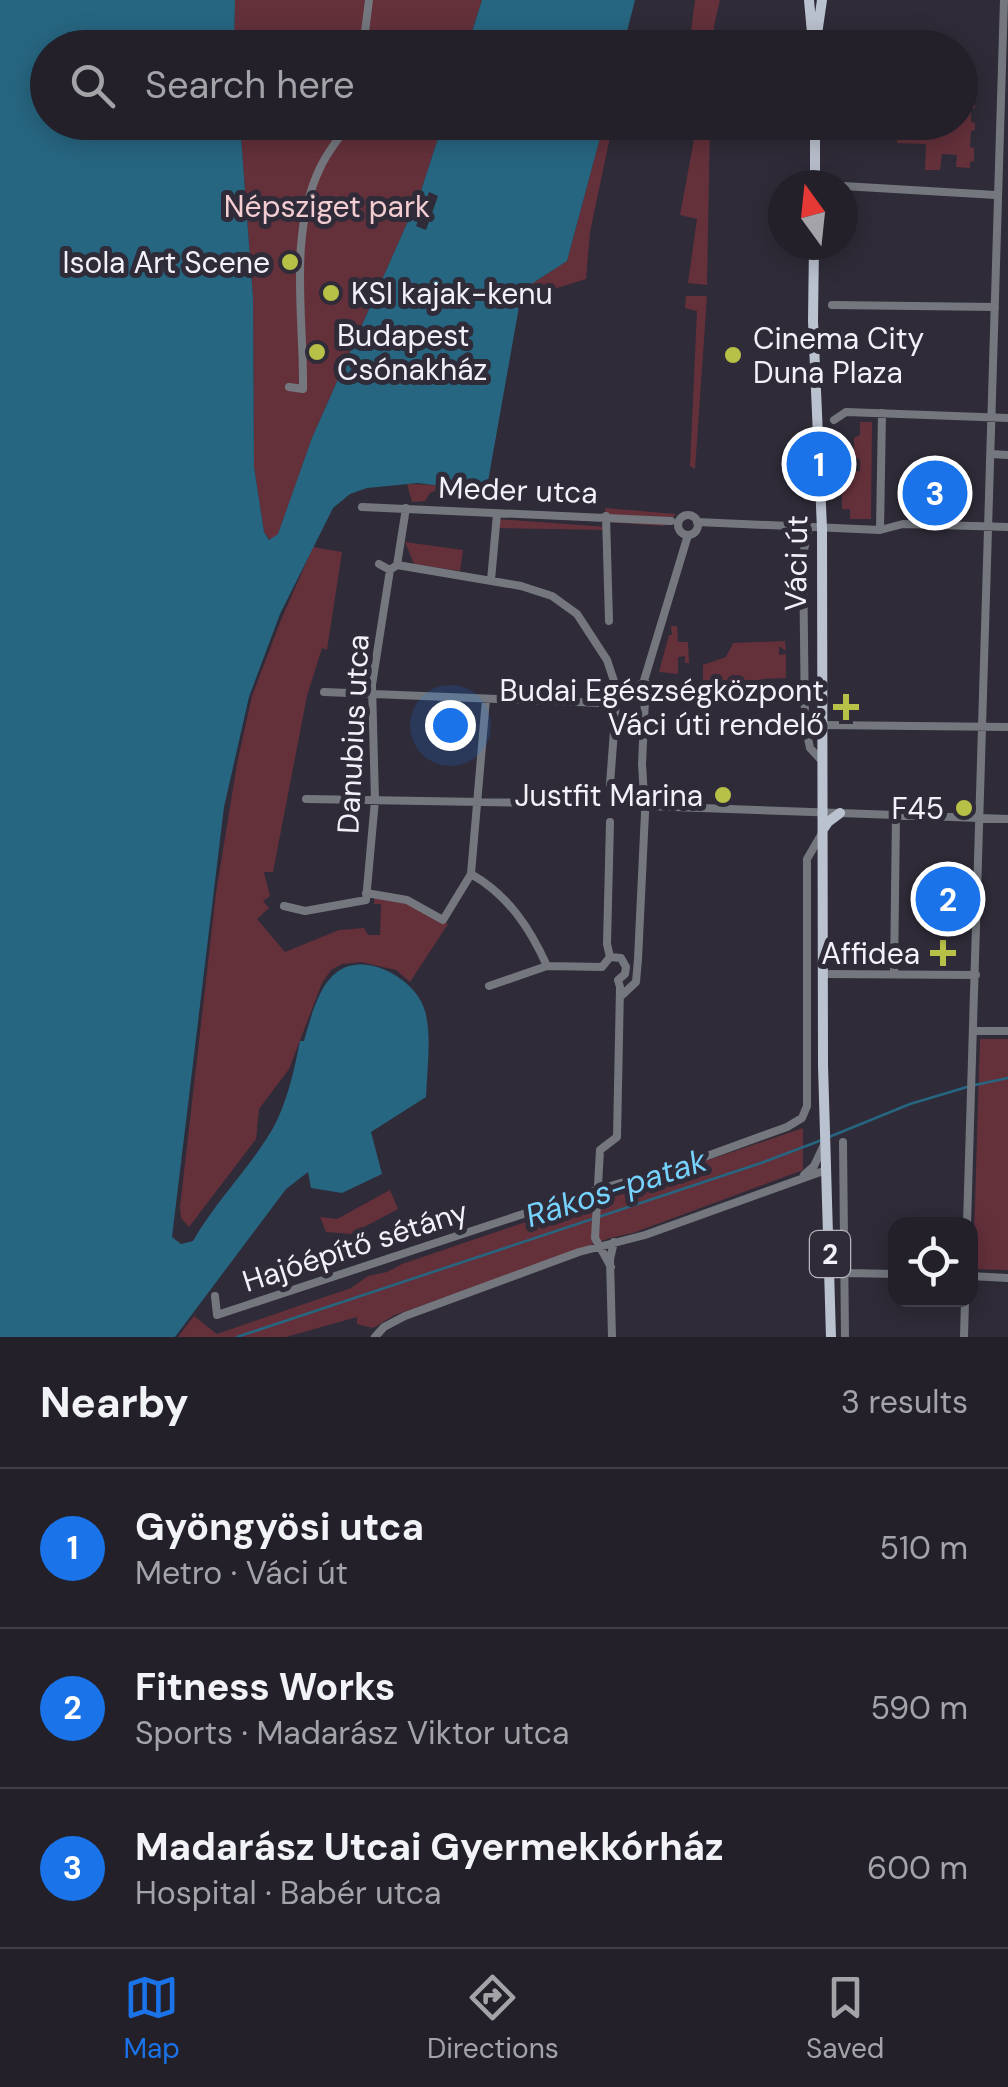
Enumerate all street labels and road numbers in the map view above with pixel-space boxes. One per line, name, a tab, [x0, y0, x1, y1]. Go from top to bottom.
street label: Meder utca	[438, 468, 598, 512]
street label: Váci út	[776, 515, 816, 611]
street label: Danubius utca	[328, 633, 378, 835]
street label: Hajóépítő sétány	[237, 1191, 473, 1301]
road number: 2	[810, 1231, 850, 1277]

